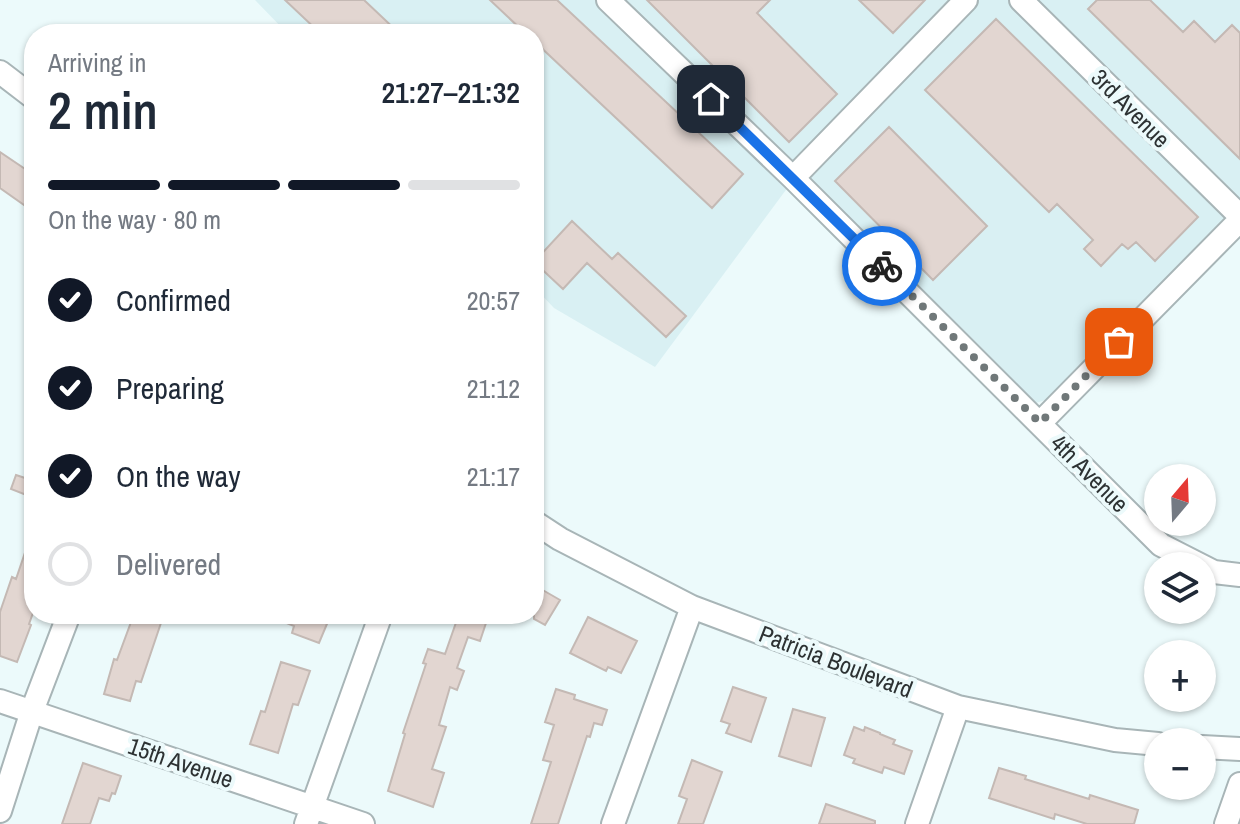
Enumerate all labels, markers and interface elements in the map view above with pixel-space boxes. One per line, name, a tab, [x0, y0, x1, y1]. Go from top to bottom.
text: Arriving in	[48, 45, 146, 80]
street label: 3rd Avenue	[1085, 62, 1177, 154]
pin	[677, 65, 745, 133]
text: 21:27–21:32	[381, 72, 520, 112]
text: 2 min	[48, 75, 158, 145]
icon: home	[689, 77, 733, 121]
text: On the way · 80 m	[48, 202, 221, 237]
courier	[842, 226, 922, 306]
icon: bike	[860, 244, 904, 288]
icon: check	[48, 278, 92, 322]
text: Confirmed	[116, 280, 231, 320]
text: 20:57	[467, 283, 520, 318]
pin	[1085, 308, 1153, 376]
icon: bag	[1097, 320, 1141, 364]
icon: check	[48, 366, 92, 410]
text: Preparing	[116, 368, 224, 408]
text: 21:12	[467, 371, 520, 406]
street label: 4th Avenue	[1044, 427, 1136, 519]
icon: check	[48, 454, 92, 498]
text: On the way	[116, 456, 240, 496]
text: 21:17	[467, 459, 520, 494]
north arrow	[1144, 464, 1216, 536]
map controls	[1144, 464, 1216, 800]
text: Delivered	[116, 544, 221, 584]
button: layers	[1144, 552, 1216, 624]
street label: Patricia Boulevard	[755, 617, 917, 705]
button: +	[1144, 640, 1216, 712]
button: −	[1144, 728, 1216, 800]
street label: 15th Avenue	[124, 729, 238, 795]

